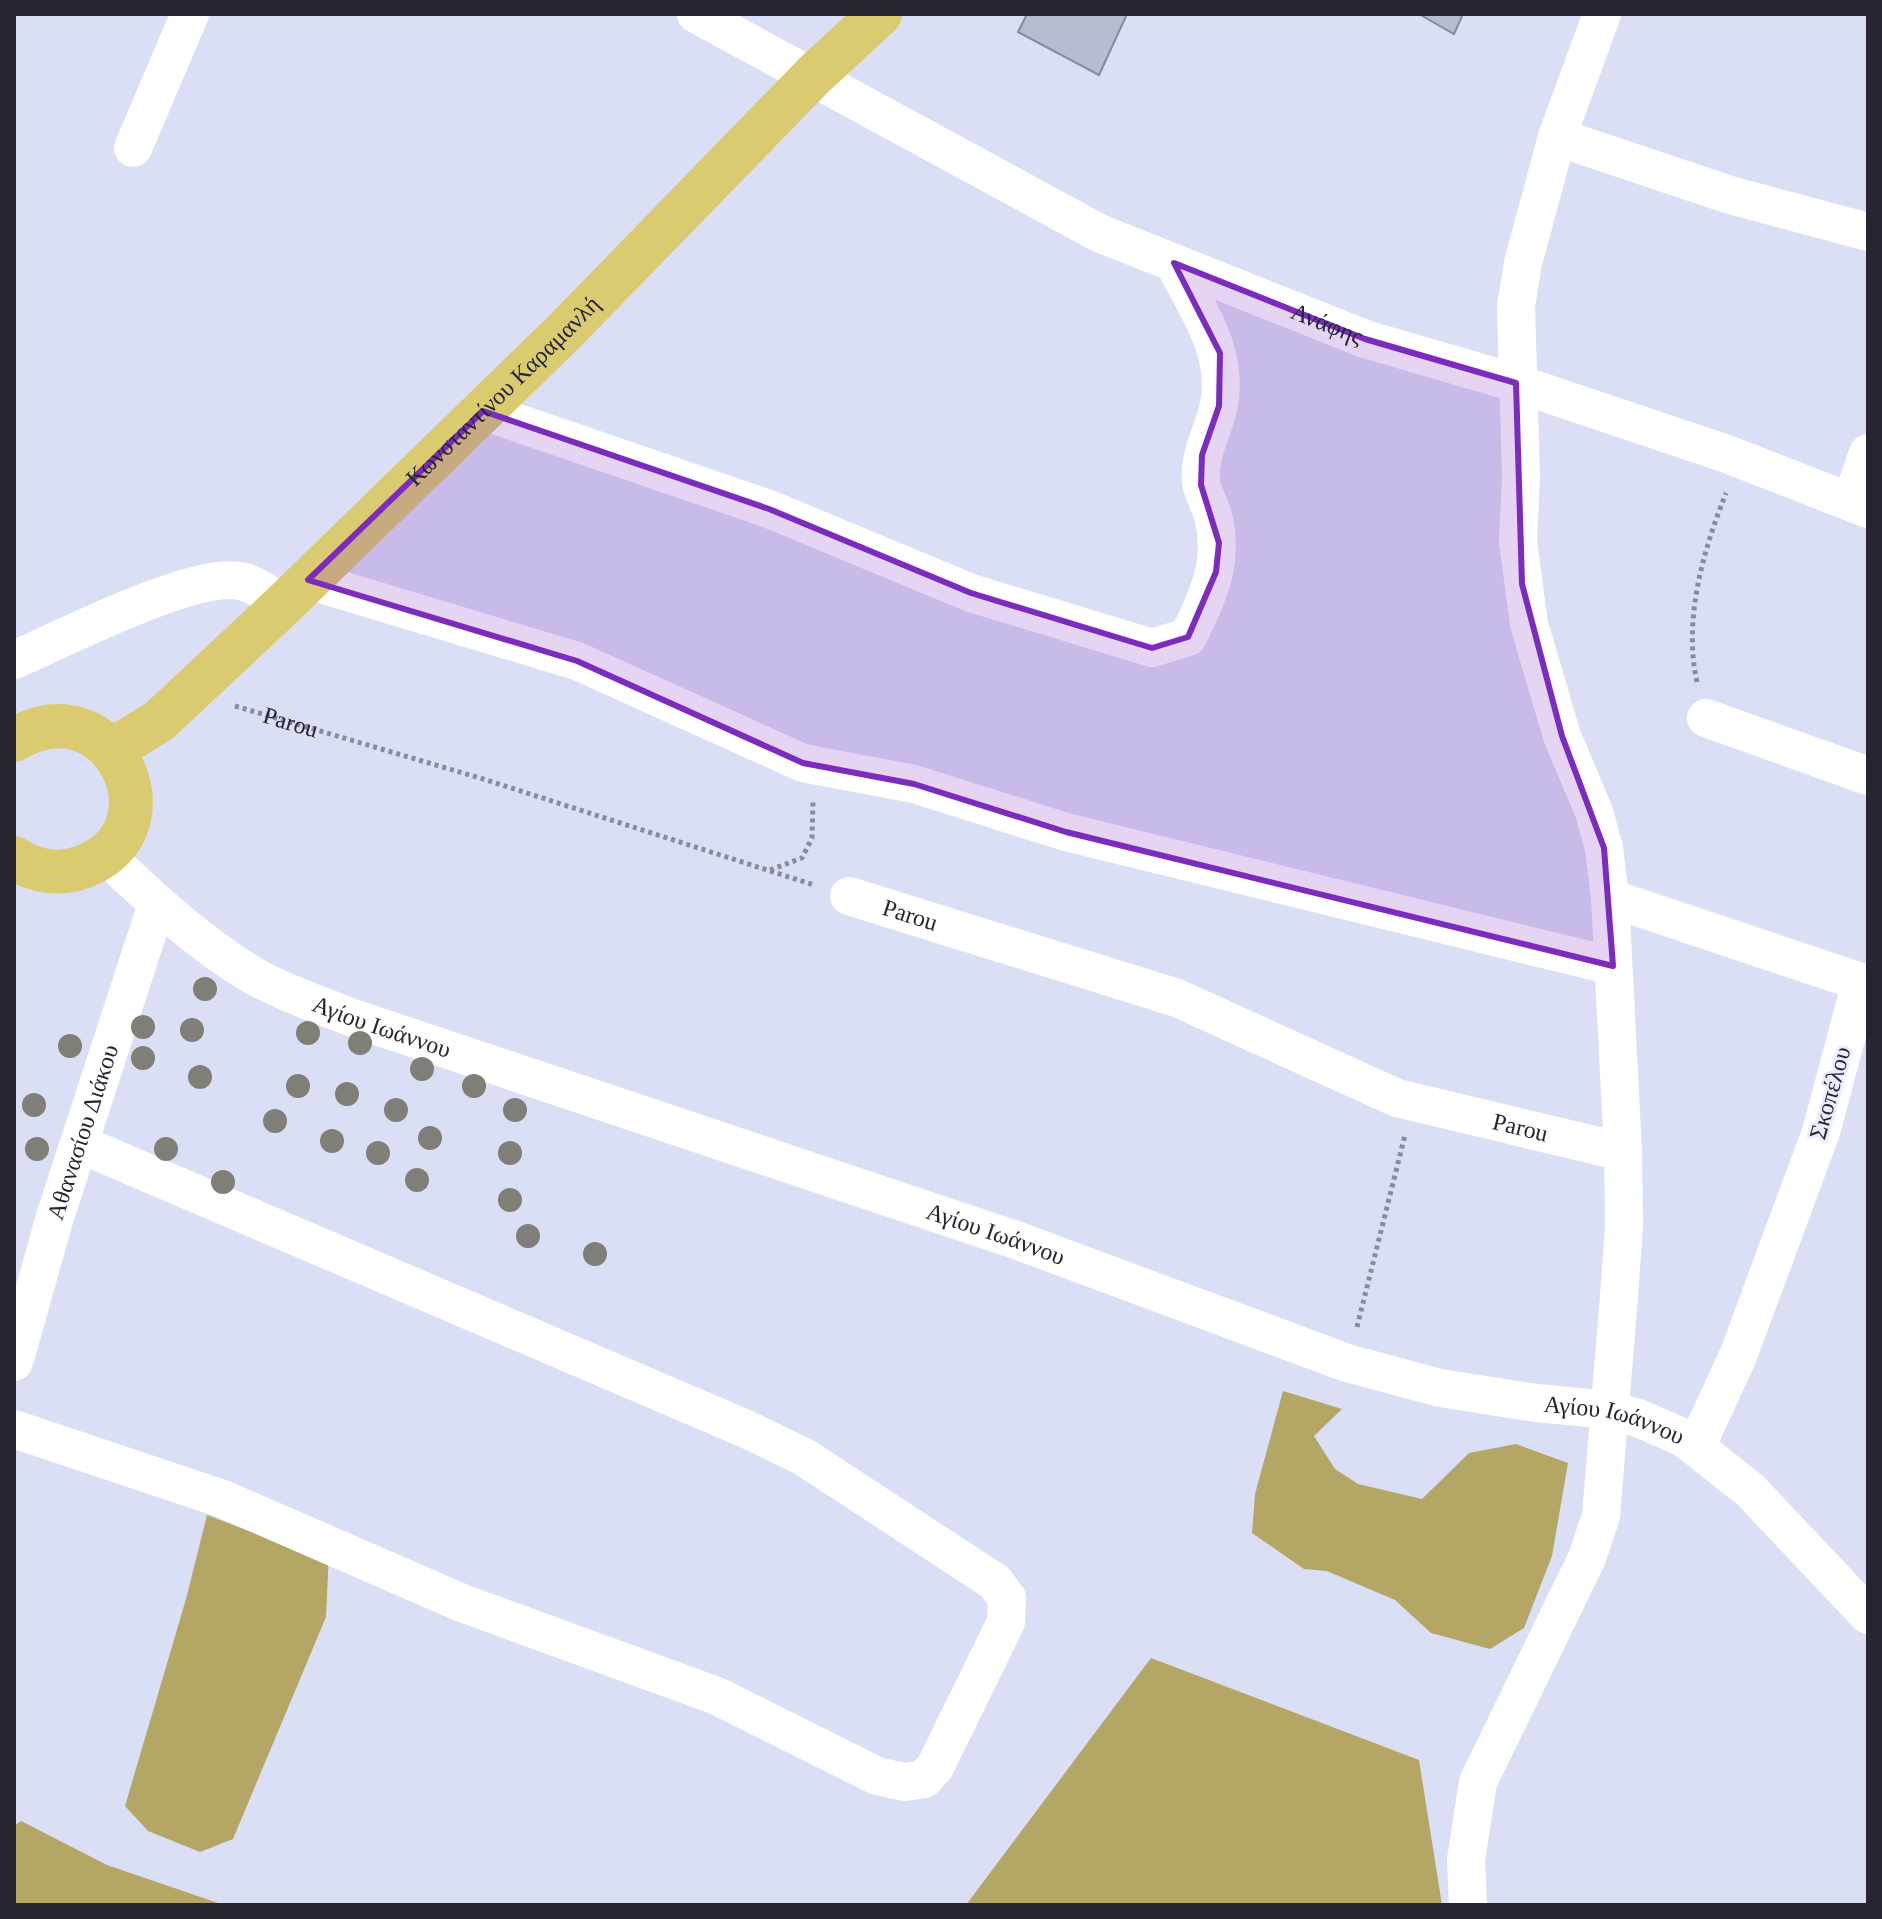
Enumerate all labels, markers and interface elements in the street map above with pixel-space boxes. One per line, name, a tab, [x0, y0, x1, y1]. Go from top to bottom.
street label: Κωνσταντίνου Καραμανλή	[401, 291, 605, 491]
street label: Ανάφης	[1287, 298, 1367, 350]
street label: Parou	[260, 702, 321, 743]
street label: Parou	[880, 894, 941, 936]
street label: Αγίου Ιωάννου	[309, 991, 454, 1063]
street label: Αθανασίου Διάκου	[42, 1041, 123, 1223]
street label: Σκοπέλου	[1804, 1044, 1856, 1142]
street label: Parou	[1490, 1108, 1551, 1147]
street label: Αγίου Ιωάννου	[923, 1198, 1068, 1270]
street label: Αγίου Ιωάννου	[1543, 1391, 1688, 1450]

